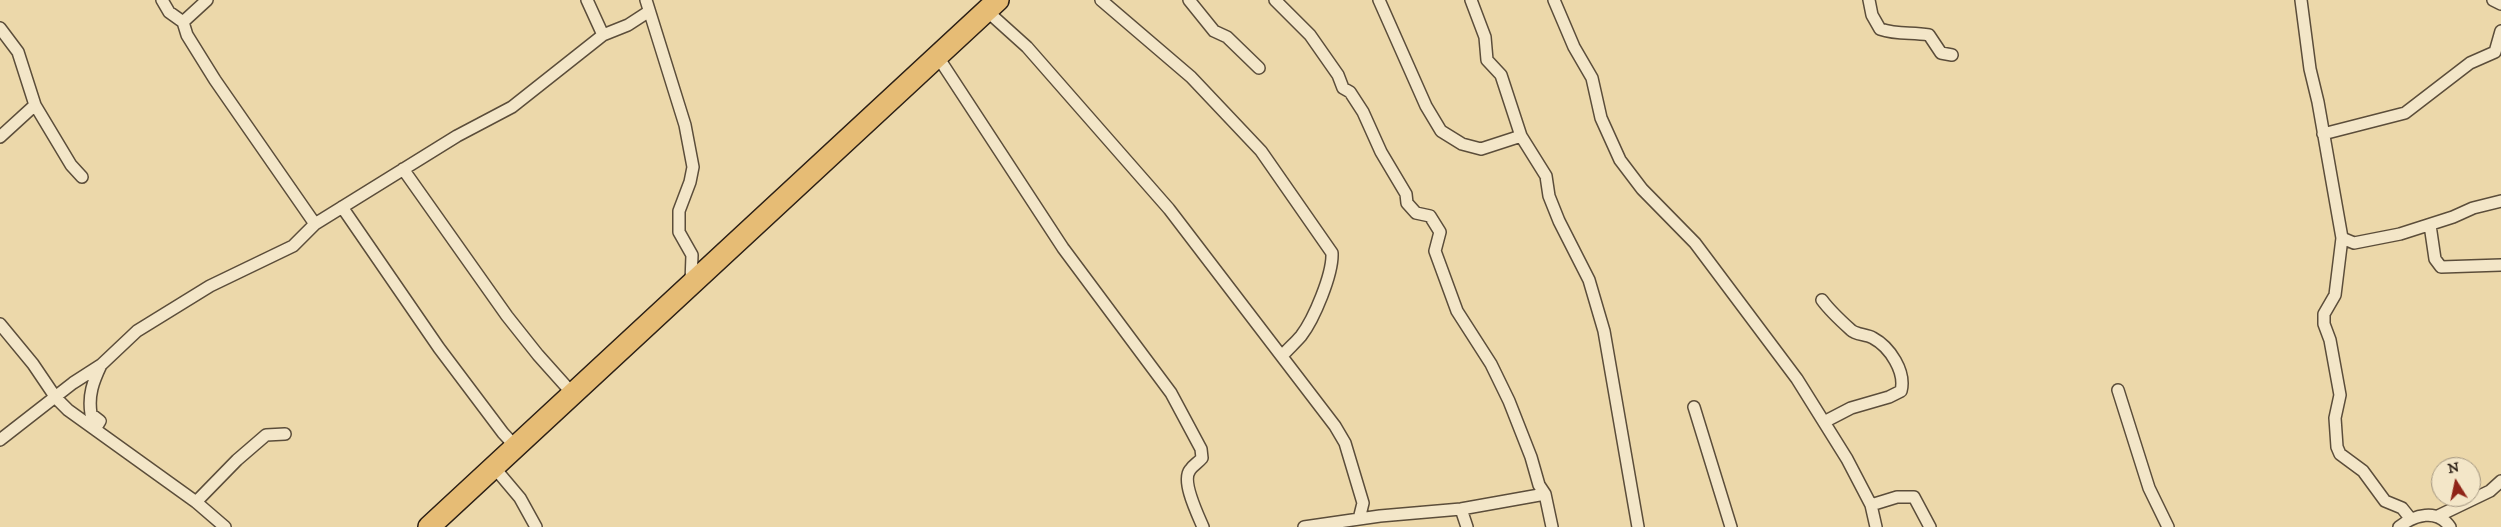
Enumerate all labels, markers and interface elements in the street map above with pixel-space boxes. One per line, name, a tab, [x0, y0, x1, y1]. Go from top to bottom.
north arrow	[2431, 457, 2481, 507]
text: N	[2446, 458, 2461, 478]

